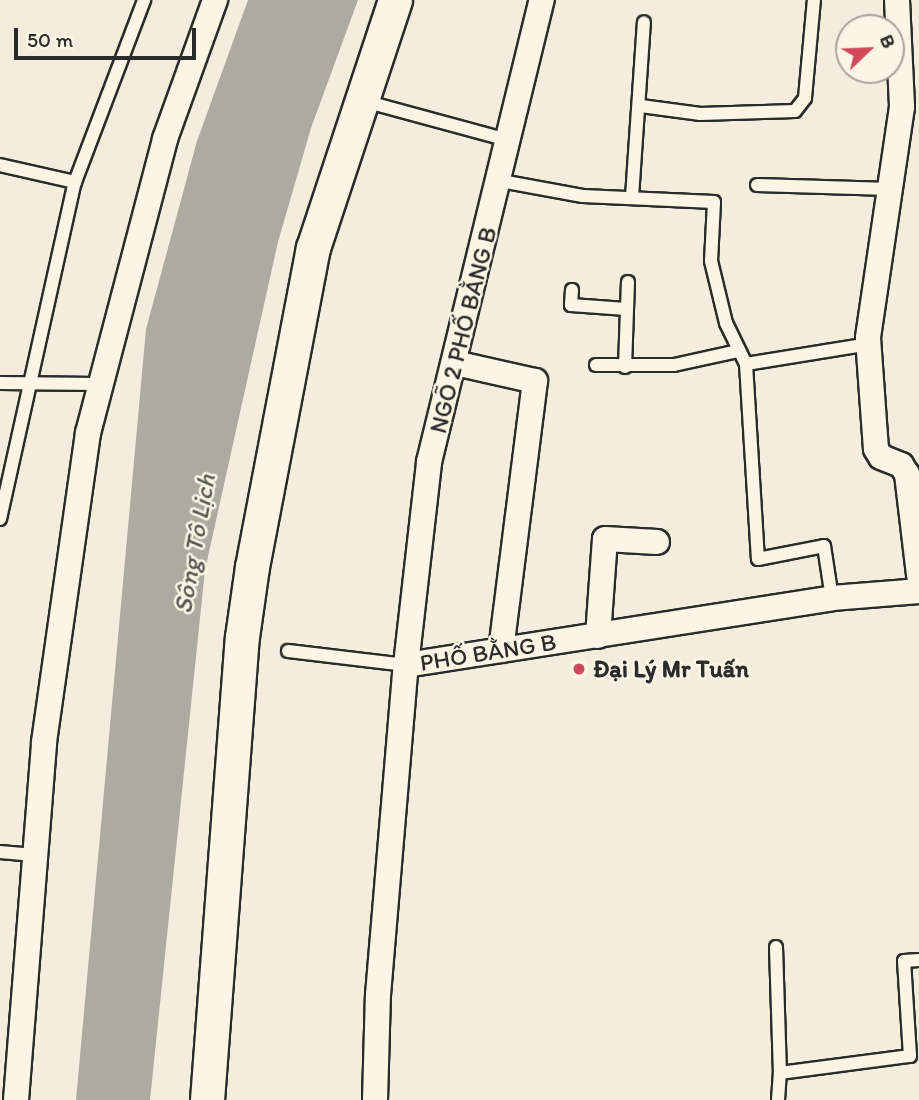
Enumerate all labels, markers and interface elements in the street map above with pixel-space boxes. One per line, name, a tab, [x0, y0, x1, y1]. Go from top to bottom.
scale bar	[18, 14, 200, 58]
north arrow	[835, 14, 905, 84]
text: 50 m	[27, 27, 73, 52]
text: B	[875, 31, 901, 52]
street label: NGÕ 2 PHỐ BẰNG B	[423, 224, 503, 436]
water label: Sông Tô Lịch	[168, 473, 222, 615]
street label: PHỐ BẰNG B	[418, 627, 558, 677]
place label: Đại Lý Mr Tuấn	[593, 655, 747, 683]
marker: Đại Lý Mr Tuấn	[571, 661, 587, 677]

